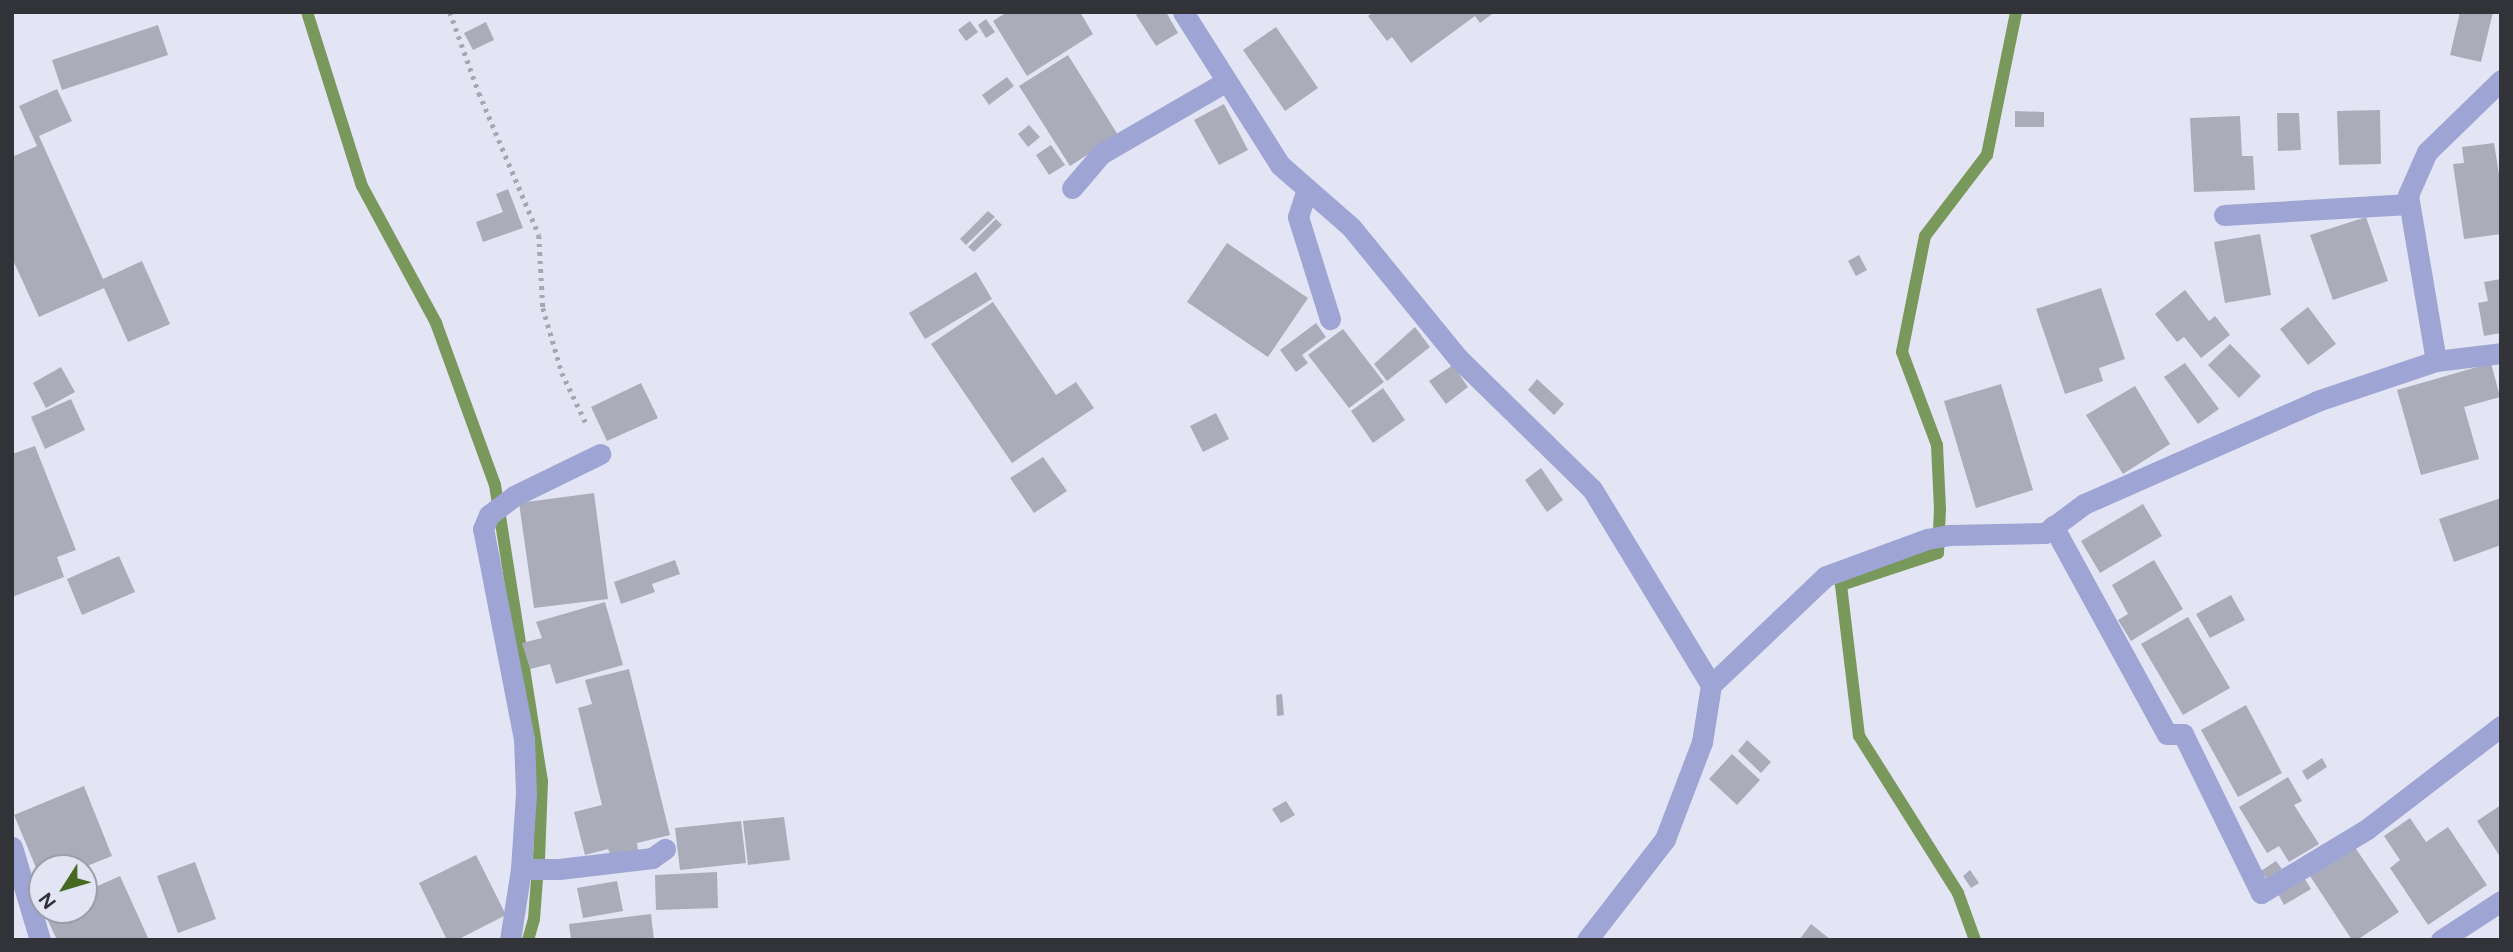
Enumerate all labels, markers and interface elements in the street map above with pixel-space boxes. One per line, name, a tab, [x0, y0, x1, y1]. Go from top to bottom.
north arrow	[28, 854, 98, 924]
text: N	[34, 888, 61, 914]

